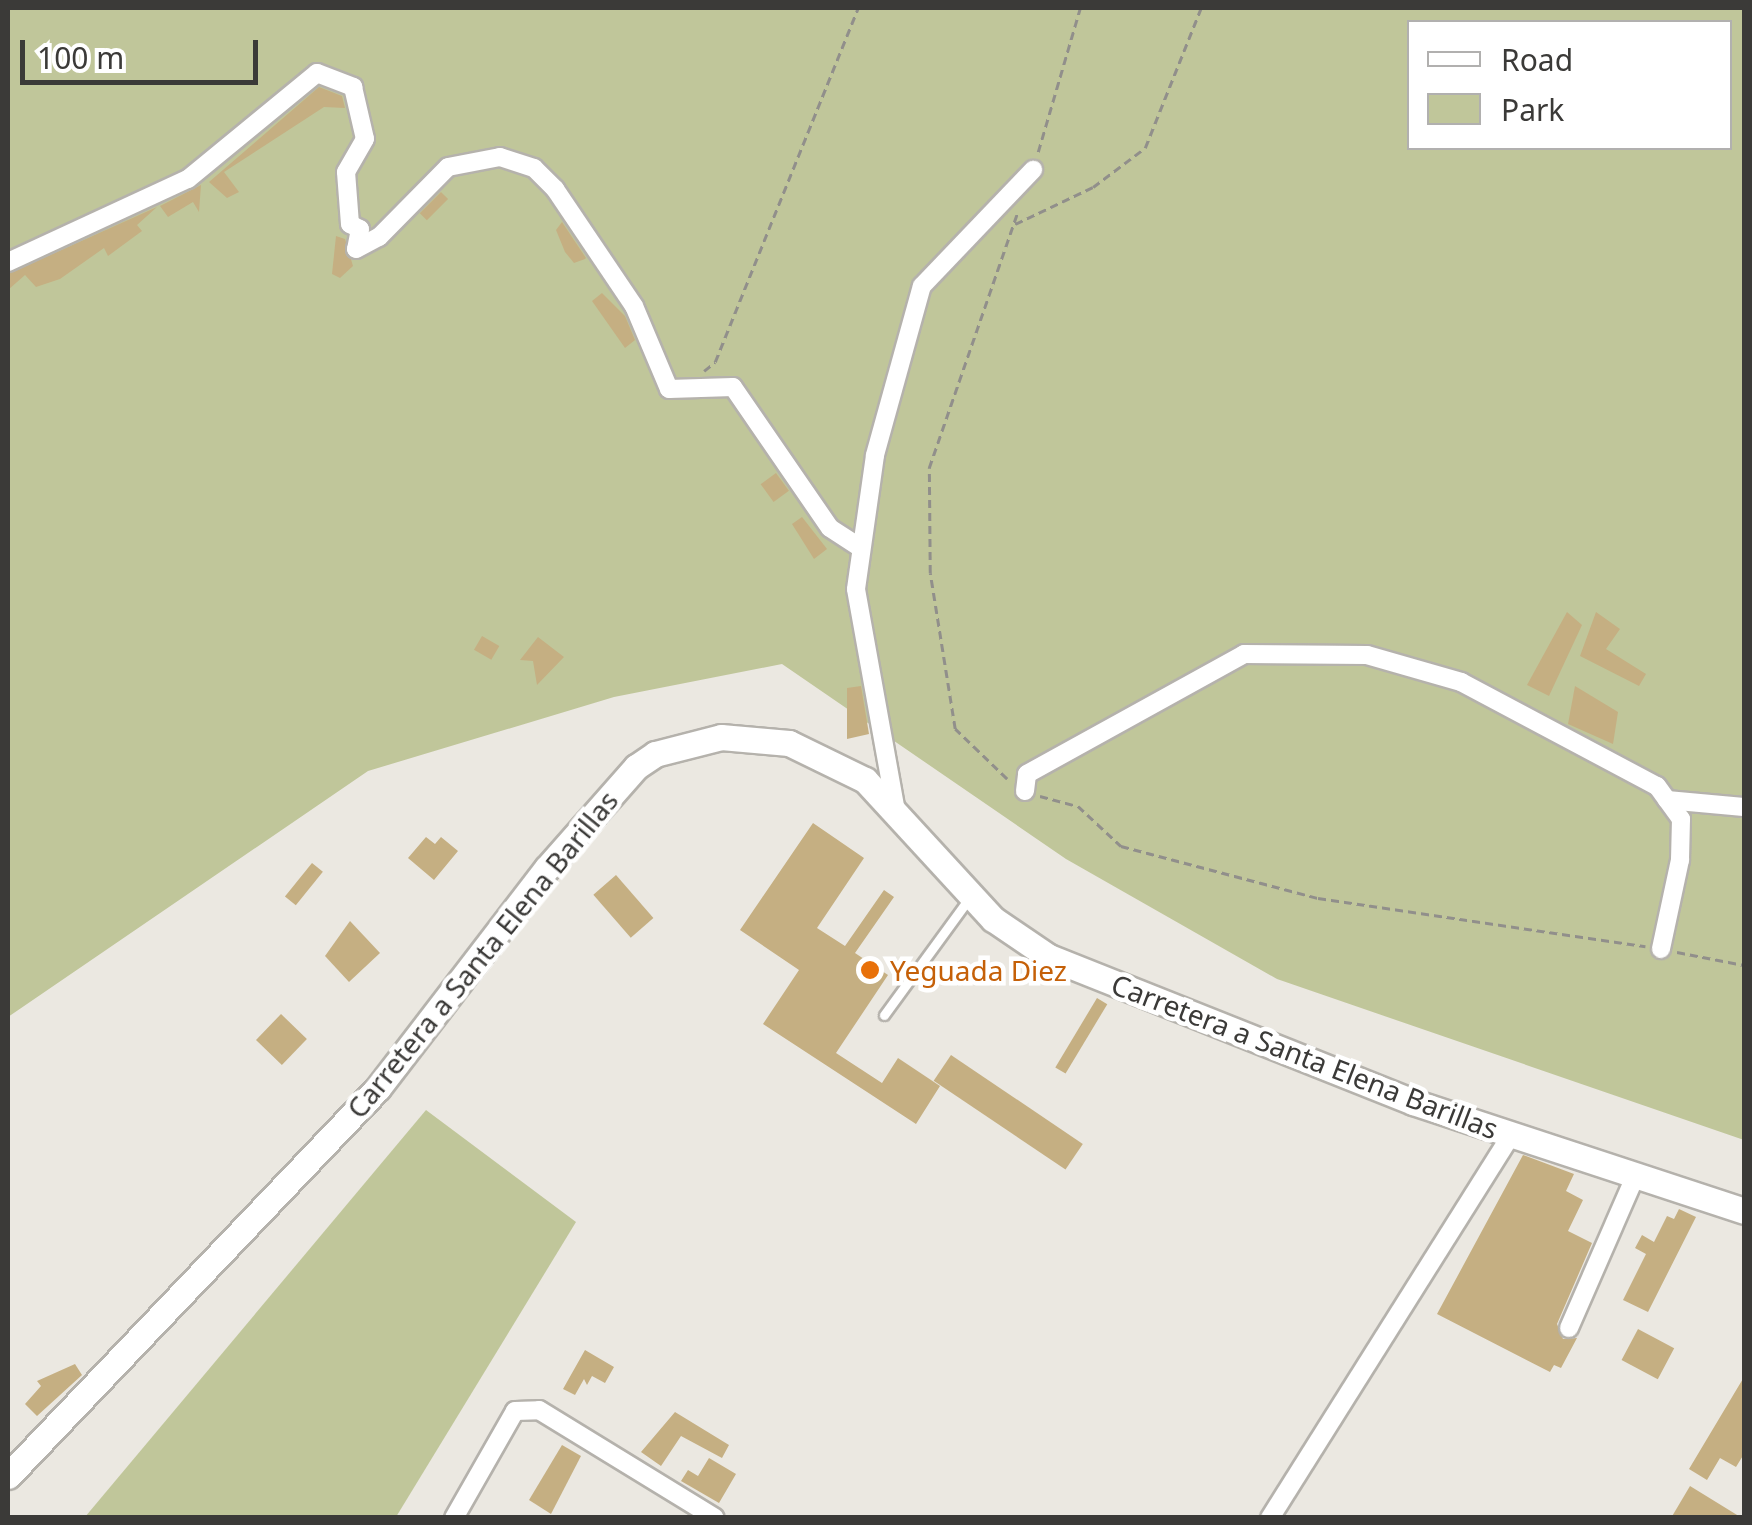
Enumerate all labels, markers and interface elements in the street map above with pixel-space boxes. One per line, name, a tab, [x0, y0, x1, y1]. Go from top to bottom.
scale bar	[25, 20, 262, 82]
legend	[1407, 20, 1732, 150]
text: 100 m	[37, 37, 124, 78]
text: Road	[1501, 39, 1573, 80]
text: Park	[1501, 89, 1564, 130]
street label: Carretera a Santa Elena Barillas	[340, 784, 624, 1124]
place label: Yeguada Diez	[890, 953, 1067, 987]
marker: Yeguada Diez	[859, 959, 881, 981]
street label: Carretera a Santa Elena Barillas	[1107, 967, 1503, 1145]

